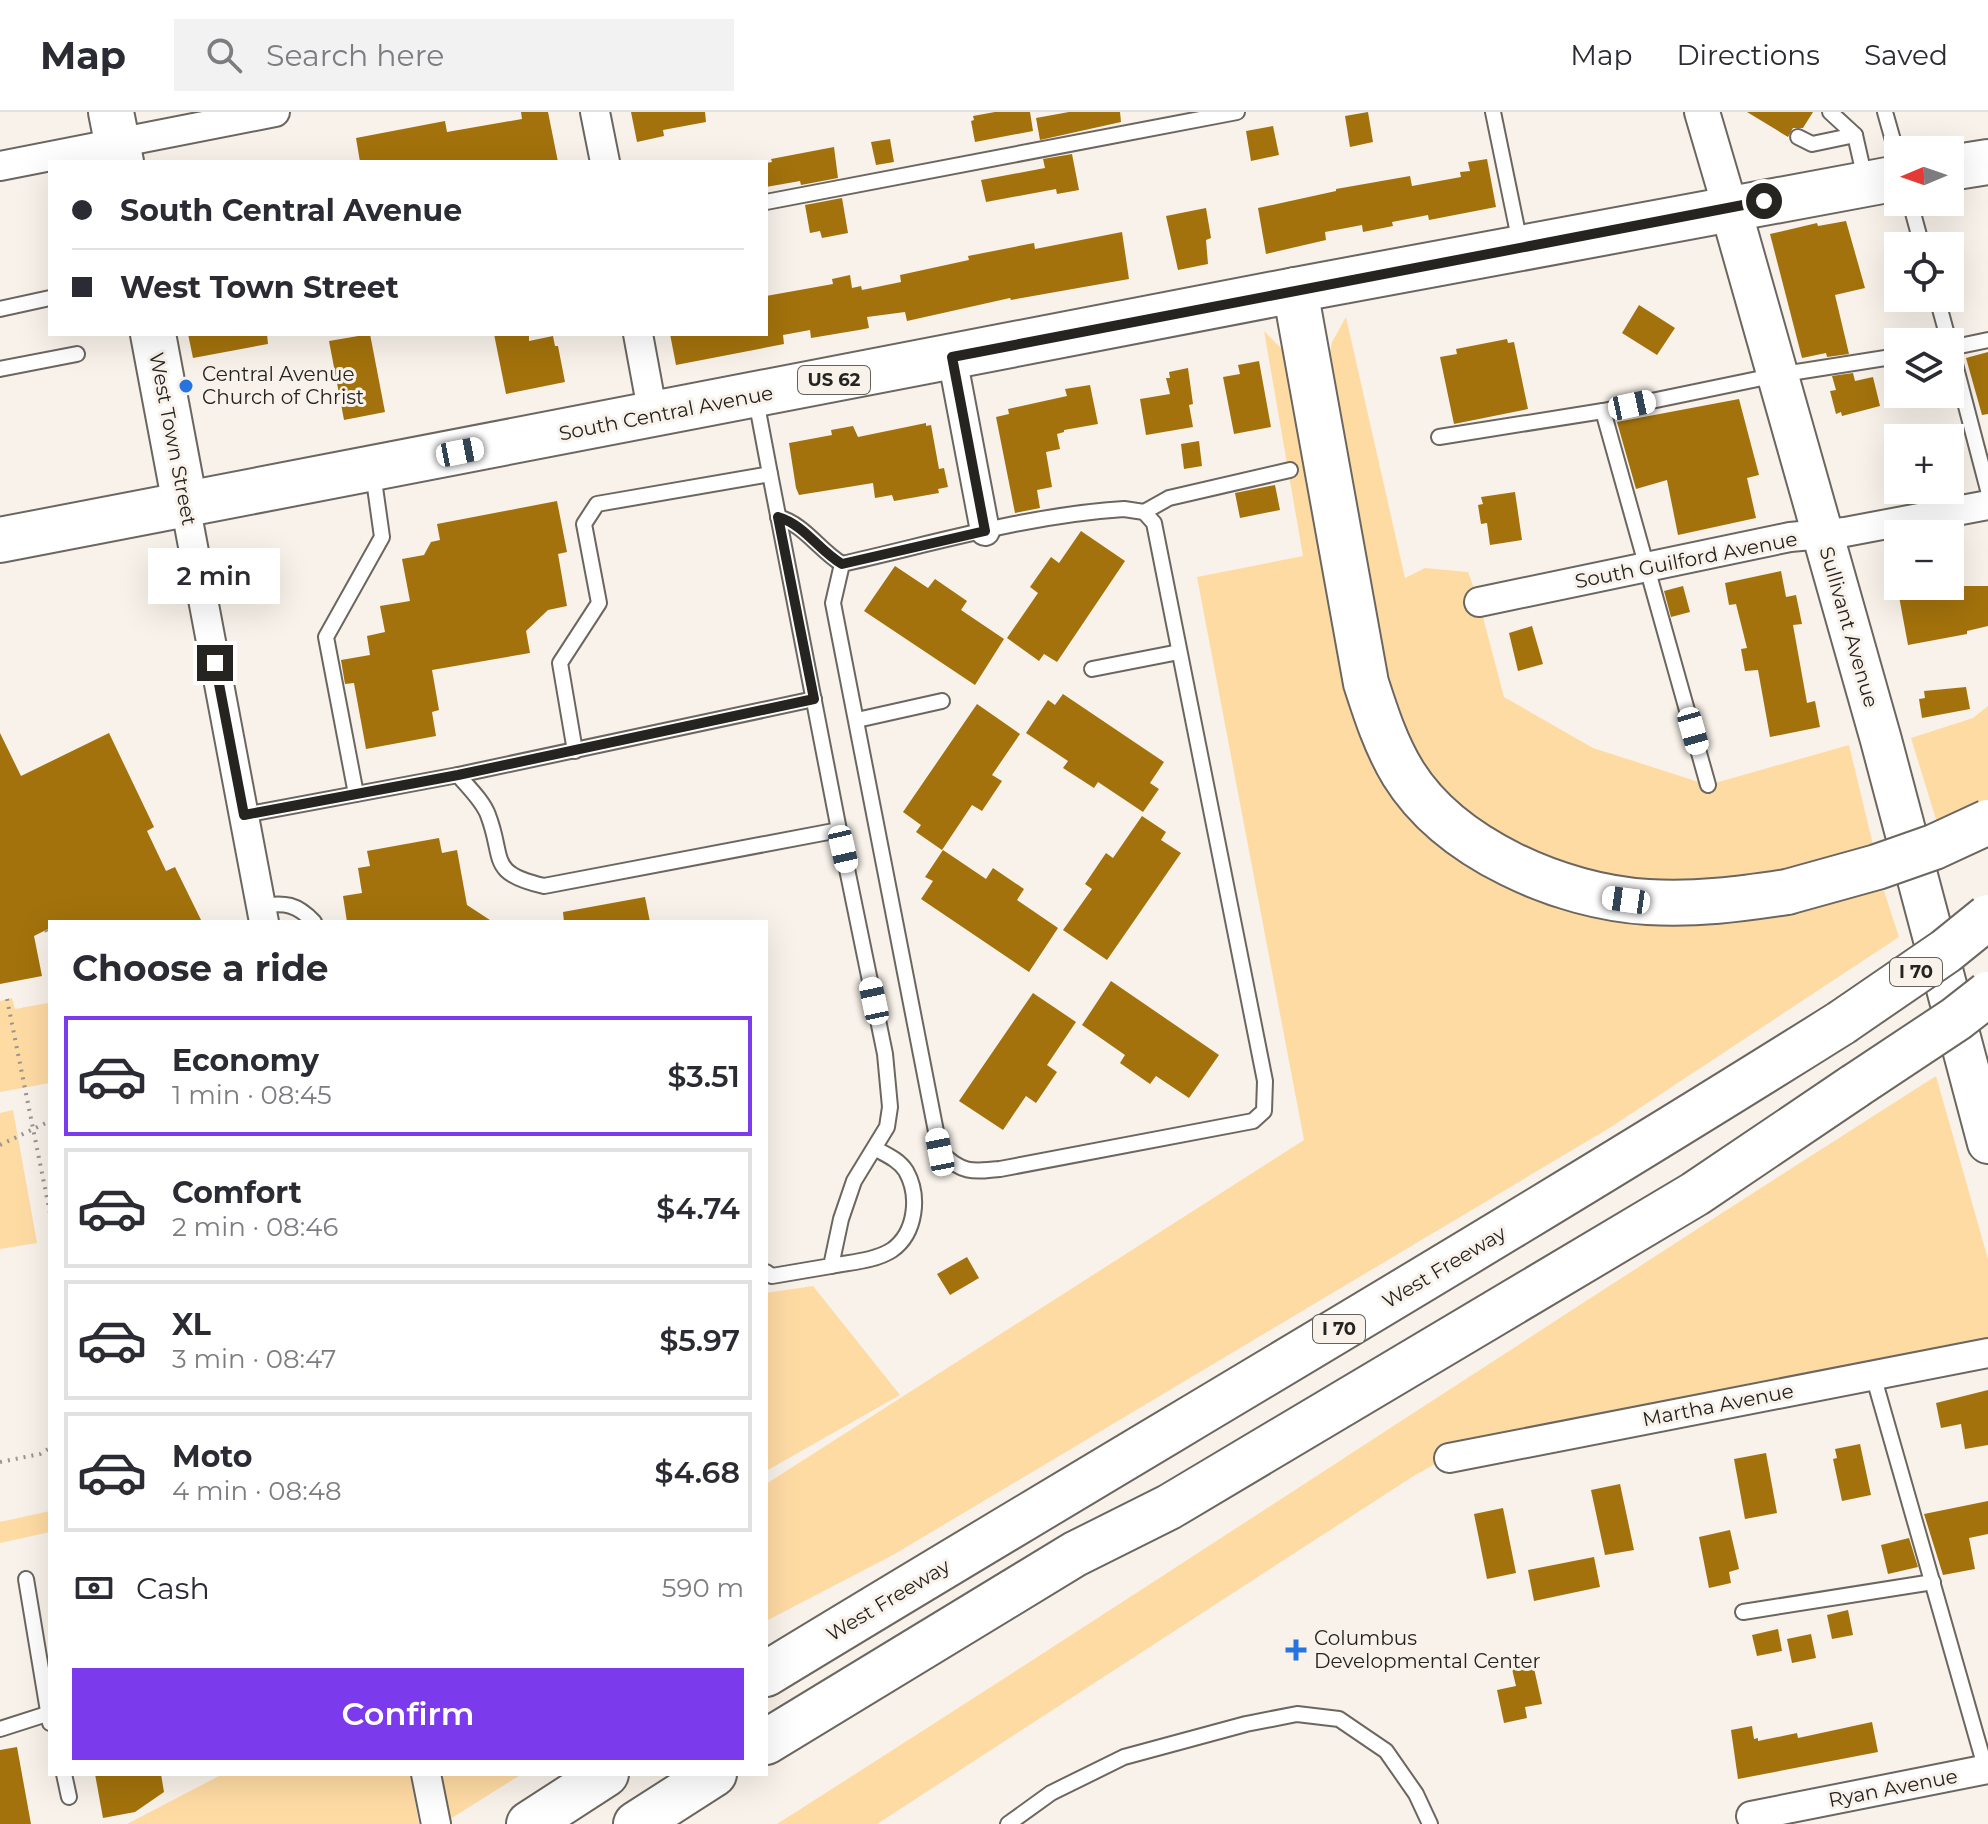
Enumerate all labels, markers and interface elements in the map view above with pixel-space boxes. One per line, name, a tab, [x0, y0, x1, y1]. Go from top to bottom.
search box	[174, 19, 734, 91]
text: Map	[40, 32, 126, 79]
icon: search	[202, 33, 246, 77]
text: Search here	[266, 37, 444, 74]
text: Map	[1570, 38, 1632, 72]
text: Directions	[1676, 38, 1820, 72]
text: Saved	[1864, 38, 1948, 72]
north arrow	[1884, 136, 1964, 216]
map controls	[1884, 136, 1964, 600]
route start	[1746, 183, 1782, 219]
text: South Central Avenue	[120, 192, 462, 229]
button: locate	[1884, 232, 1964, 312]
text: West Town Street	[120, 269, 399, 306]
button: layers	[1884, 328, 1964, 408]
street label: West Town Street	[144, 350, 202, 528]
place label: Central Avenue Church of Christ	[202, 362, 364, 409]
road number: US 62	[798, 366, 870, 394]
marker: Central Avenue Church of Christ	[177, 377, 195, 395]
street label: South Central Avenue	[557, 380, 775, 446]
car	[1606, 388, 1658, 422]
button: +	[1884, 424, 1964, 504]
car	[434, 436, 486, 468]
button: −	[1884, 520, 1964, 600]
street label: South Guilford Avenue	[1573, 527, 1799, 593]
street label: Sullivant Avenue	[1815, 544, 1883, 710]
callout: 2 min	[149, 547, 281, 603]
text: 2 min	[176, 560, 252, 592]
route end	[197, 645, 233, 681]
car	[1675, 705, 1711, 757]
car	[826, 823, 860, 875]
car	[1601, 885, 1651, 915]
text: Choose a ride	[72, 946, 329, 990]
road number: I 70	[1890, 958, 1942, 986]
car	[857, 975, 891, 1027]
icon: car	[76, 1040, 148, 1112]
text: Economy	[172, 1042, 319, 1079]
text: $3.51	[668, 1058, 740, 1095]
text: 1 min · 08:45	[172, 1079, 332, 1111]
car	[924, 1126, 956, 1178]
icon: car	[76, 1172, 148, 1244]
text: Comfort	[172, 1174, 302, 1211]
text: $4.74	[656, 1190, 740, 1227]
text: 2 min · 08:46	[172, 1211, 338, 1243]
street label: West Freeway	[1378, 1221, 1510, 1313]
icon: car	[76, 1304, 148, 1376]
text: XL	[172, 1306, 211, 1343]
road number: I 70	[1313, 1315, 1365, 1343]
text: $5.97	[659, 1322, 740, 1359]
text: 3 min · 08:47	[172, 1343, 336, 1375]
street label: Martha Avenue	[1640, 1379, 1796, 1431]
icon: car	[76, 1436, 148, 1508]
text: Moto	[172, 1438, 253, 1475]
text: $4.68	[655, 1454, 740, 1491]
text: 4 min · 08:48	[172, 1475, 342, 1507]
street label: West Freeway	[822, 1554, 954, 1646]
icon: cash	[72, 1566, 116, 1610]
text: Cash	[136, 1570, 210, 1607]
text: 590 m	[662, 1572, 744, 1604]
place label: Columbus Developmental Center	[1314, 1626, 1541, 1673]
marker: Columbus Developmental Center	[1285, 1639, 1307, 1661]
button: Confirm	[72, 1668, 744, 1760]
street label: Ryan Avenue	[1826, 1764, 1960, 1812]

